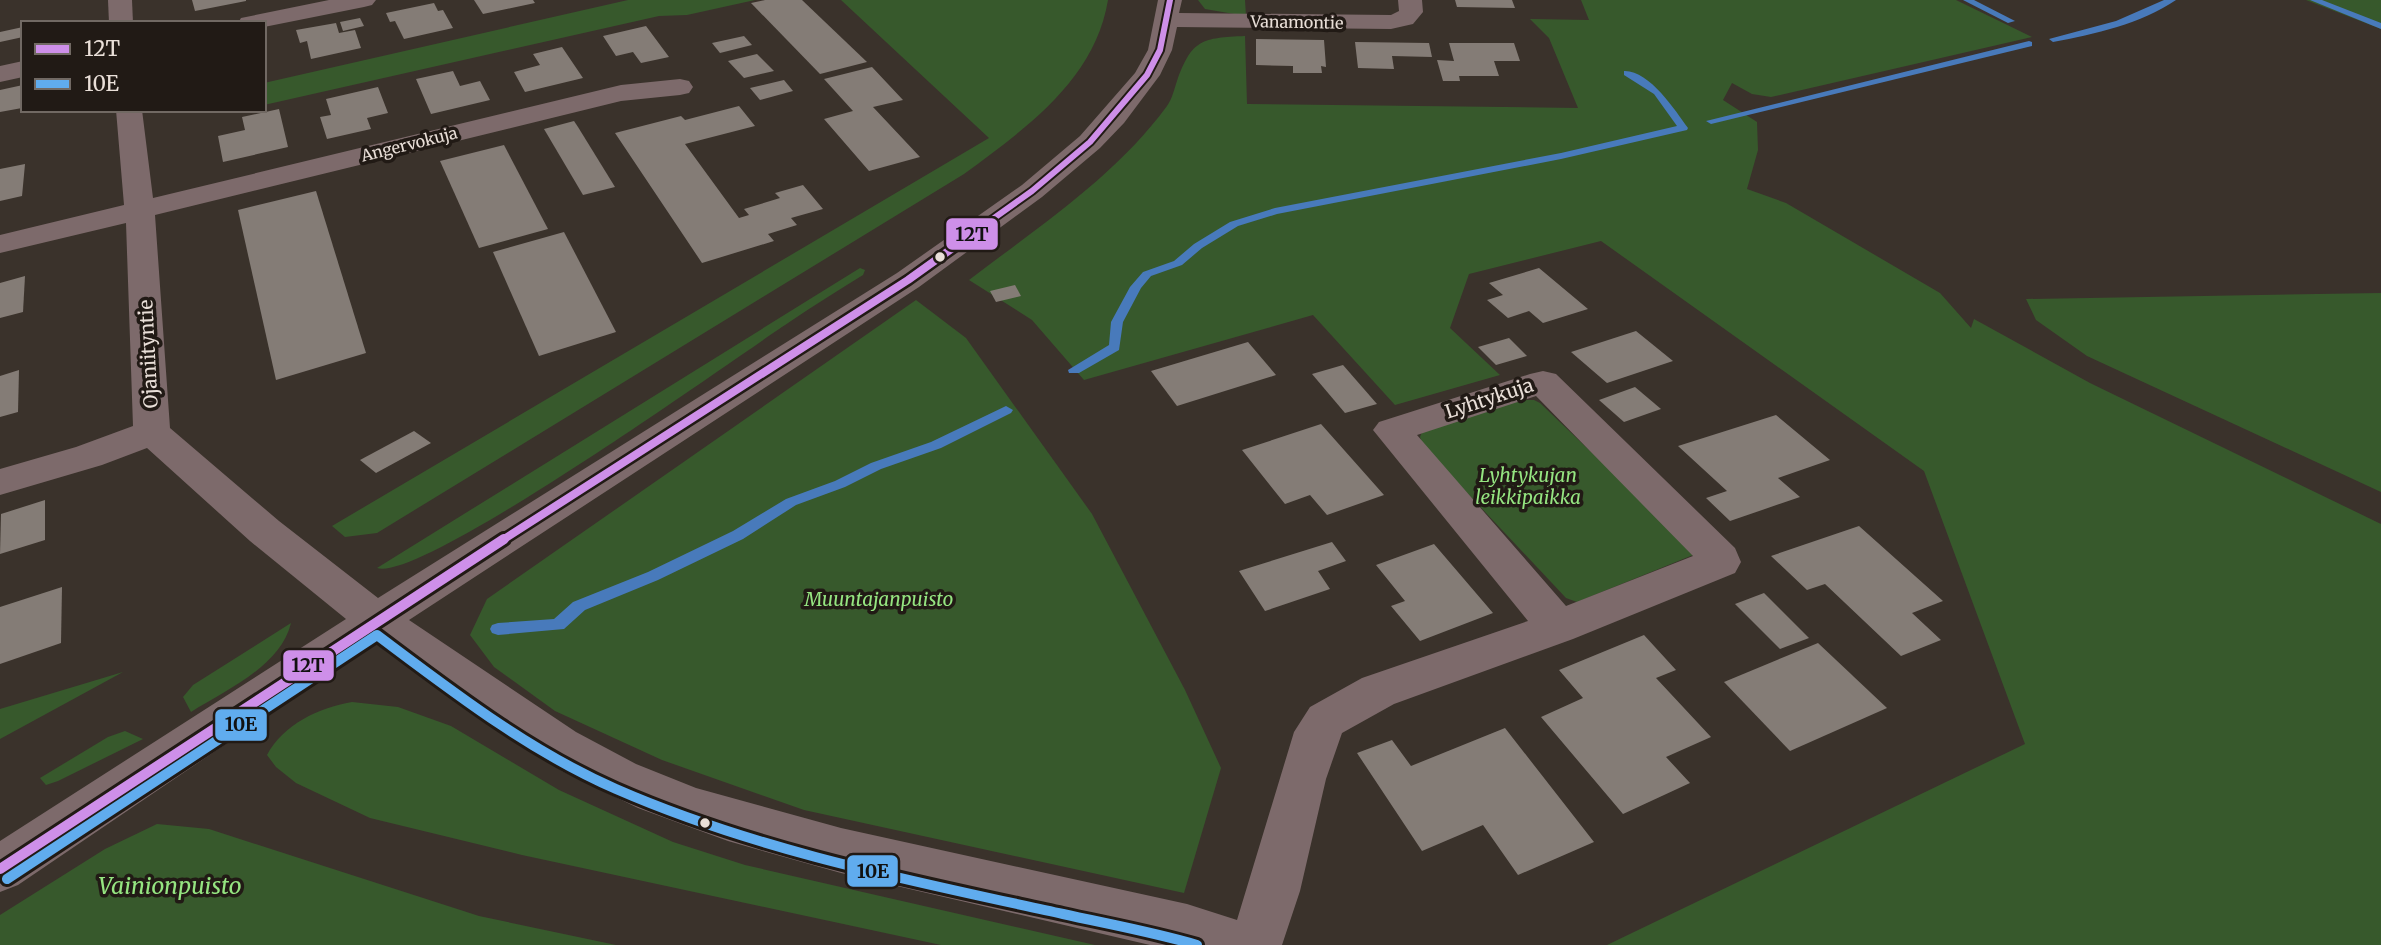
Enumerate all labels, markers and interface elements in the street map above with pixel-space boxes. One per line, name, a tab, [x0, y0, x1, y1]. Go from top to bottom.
street label: Vanamontie	[1249, 11, 1344, 33]
legend	[21, 21, 266, 112]
text: 12T	[84, 35, 121, 62]
text: 10E	[84, 70, 119, 97]
street label: Angervokuja	[358, 122, 460, 166]
line badge: 12T	[945, 217, 999, 251]
text: 12T	[955, 222, 989, 246]
unlabelled marker	[933, 250, 947, 264]
street label: Ojaniityntie	[133, 299, 163, 409]
street label: Lyhtykuja	[1442, 372, 1536, 424]
park label: Lyhtykujan leikkipaikka	[1475, 463, 1581, 509]
park label: Muuntajanpuisto	[804, 587, 954, 611]
line badge: 12T	[282, 649, 335, 682]
text: 12T	[291, 653, 325, 677]
line badge: 10E	[214, 708, 268, 742]
text: 10E	[225, 712, 258, 736]
unlabelled marker	[698, 816, 712, 830]
line badge: 10E	[846, 854, 899, 888]
text: 10E	[857, 859, 890, 883]
park label: Vainionpuisto	[98, 871, 242, 900]

